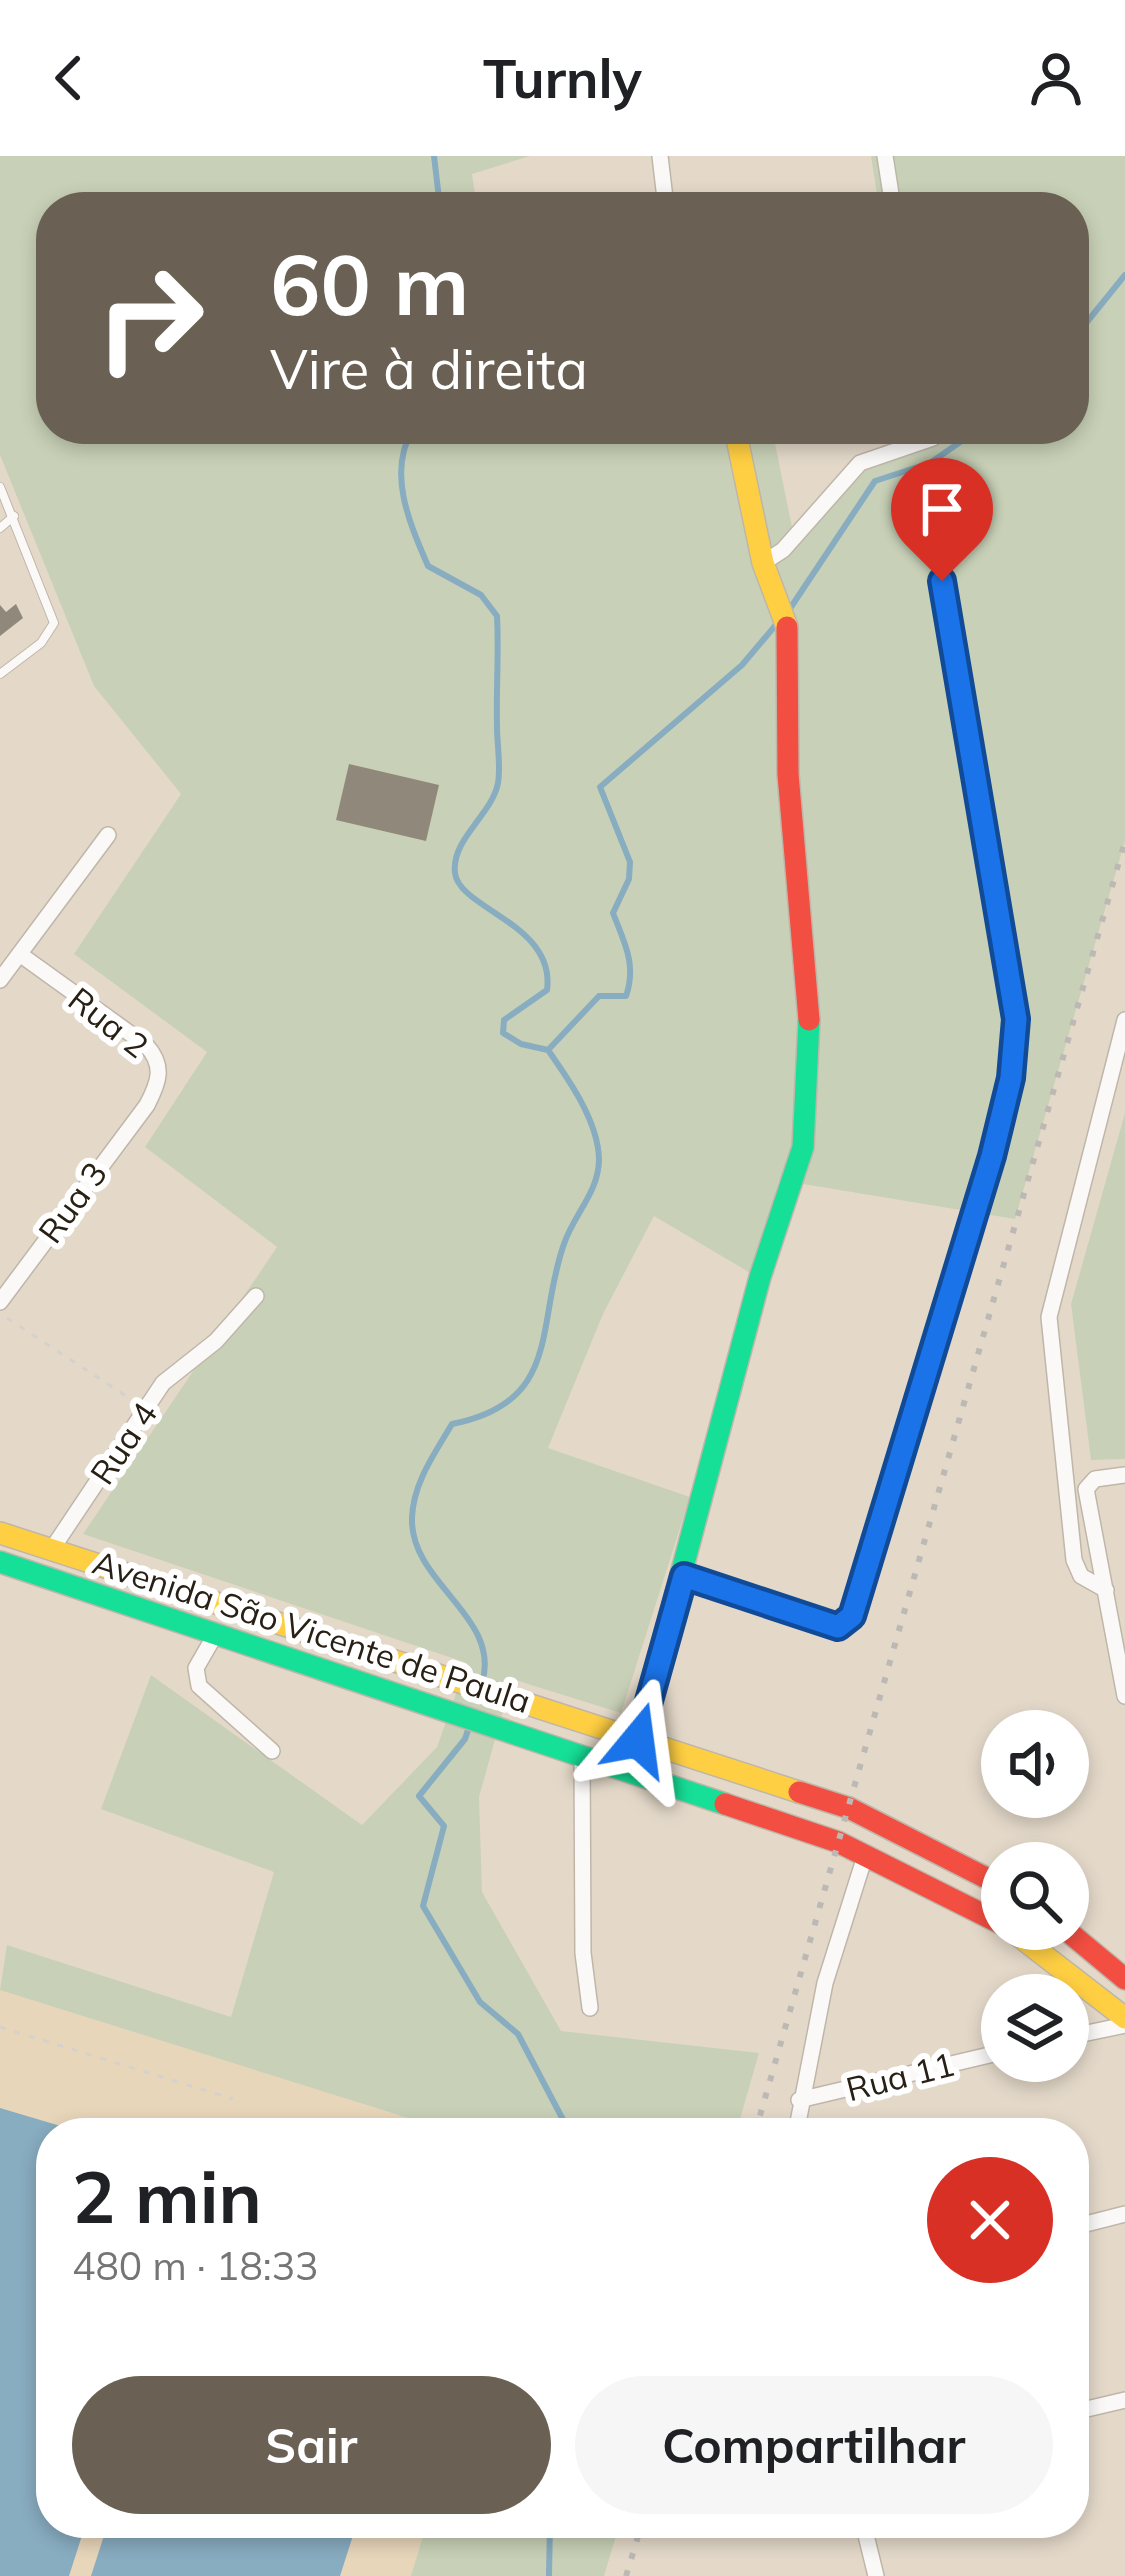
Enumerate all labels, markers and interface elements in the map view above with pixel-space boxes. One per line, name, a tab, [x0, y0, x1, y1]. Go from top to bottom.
text: Turnly	[483, 44, 642, 112]
icon: back	[36, 45, 102, 111]
icon: person	[1023, 45, 1089, 111]
text: 60 m	[270, 231, 469, 336]
icon: right	[72, 240, 228, 396]
text: Vire à direita	[270, 335, 588, 403]
pin	[891, 458, 993, 581]
icon: arrive	[909, 476, 975, 542]
street label: Rua 2	[61, 978, 157, 1066]
street label: Rua 3	[29, 1154, 115, 1250]
street label: Rua 4	[81, 1394, 165, 1492]
street label: Avenida São Vicente de Paula	[88, 1541, 536, 1721]
position arrow	[575, 1677, 701, 1803]
map controls	[981, 1710, 1089, 2082]
button: sound	[981, 1710, 1089, 1818]
button: search	[981, 1842, 1089, 1950]
button: layers	[981, 1974, 1089, 2082]
street label: Rua 11	[842, 2043, 958, 2109]
text: 2 min	[72, 2151, 262, 2241]
button: close	[927, 2157, 1053, 2283]
text: 480 m · 18:33	[72, 2241, 318, 2290]
button: Sair	[72, 2376, 551, 2514]
button: Compartilhar	[575, 2376, 1053, 2514]

